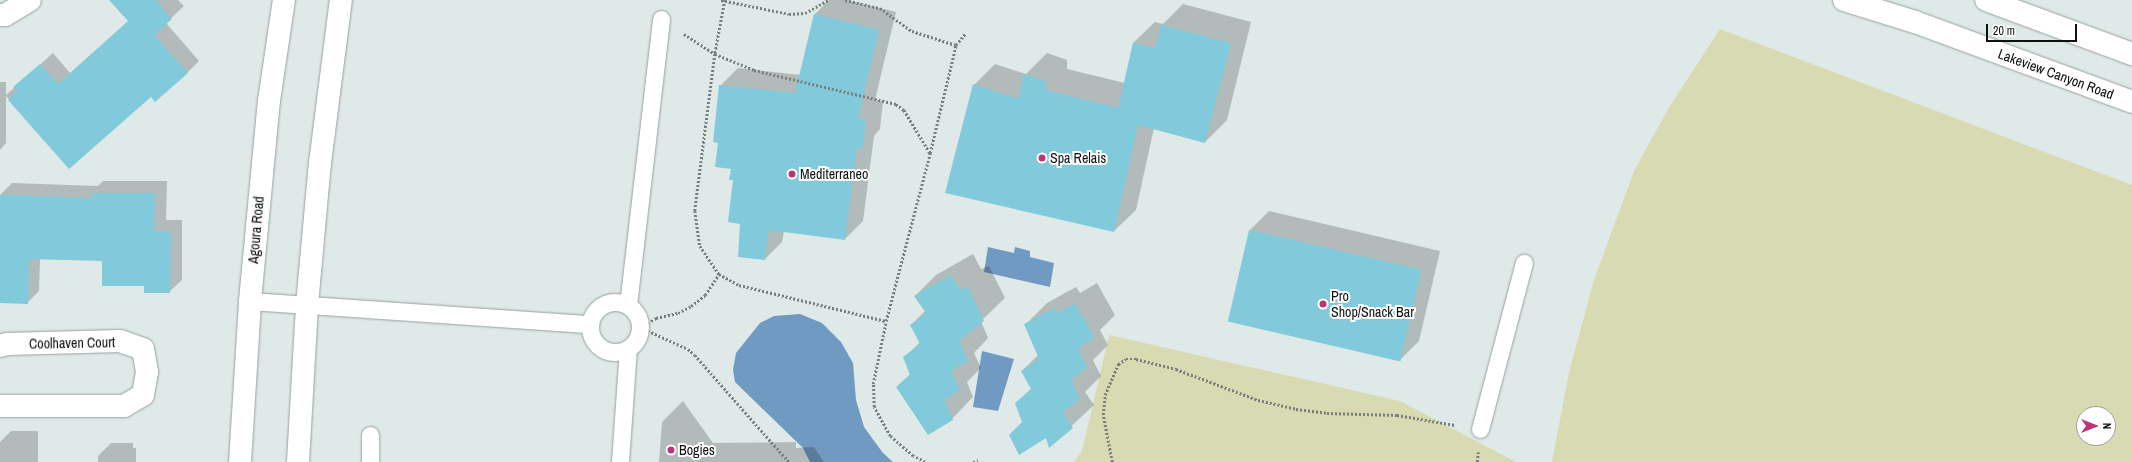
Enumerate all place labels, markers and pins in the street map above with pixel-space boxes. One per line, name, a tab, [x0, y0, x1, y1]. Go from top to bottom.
place label: Spa Relais	[1050, 150, 1106, 166]
marker: Spa Relais	[1037, 153, 1047, 163]
place label: Mediterraneo	[800, 166, 868, 182]
marker: Mediterraneo	[787, 169, 797, 179]
place label: Pro Shop/Snack Bar	[1331, 288, 1414, 320]
marker: Pro Shop/Snack Bar	[1318, 299, 1328, 309]
place label: Bogies	[679, 442, 715, 458]
marker: Bogies	[666, 445, 676, 455]

